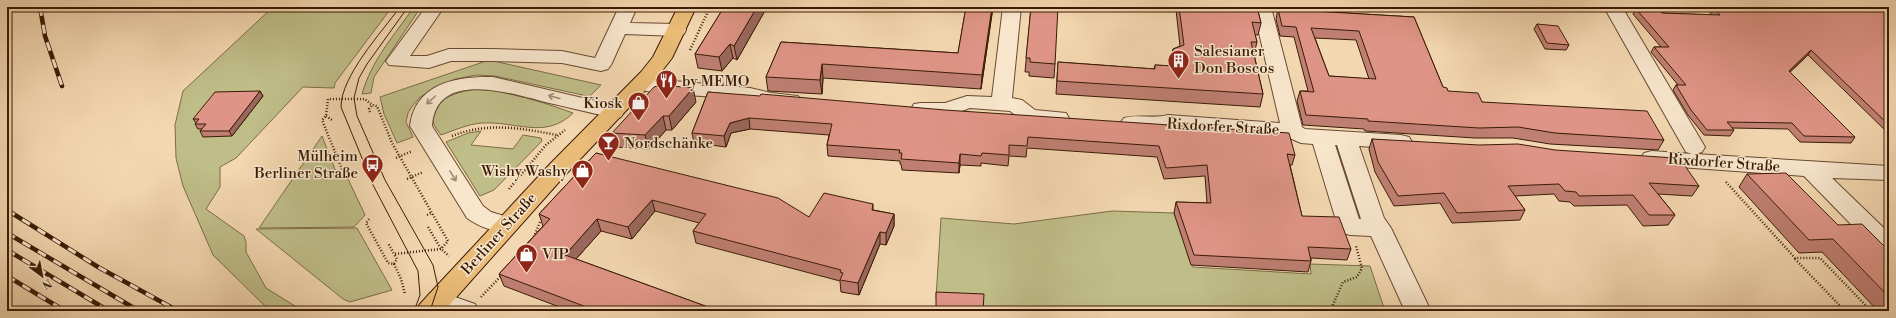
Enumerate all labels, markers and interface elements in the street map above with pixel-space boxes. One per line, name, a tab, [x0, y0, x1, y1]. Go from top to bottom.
place label: Salesianer Don Boscos	[1194, 42, 1274, 78]
building icon: Salesianer Don Boscos	[1166, 47, 1192, 80]
restaurant icon: by MEMO	[654, 68, 680, 101]
place label: by MEMO	[682, 72, 750, 91]
shop icon: Kiosk	[625, 90, 651, 123]
one-way arrow	[548, 93, 561, 100]
place label: Kiosk	[583, 94, 623, 113]
one-way arrow	[425, 96, 436, 105]
street label: Rixdorfer Straße	[1166, 115, 1280, 139]
bar icon: Nordschänke	[596, 130, 622, 163]
place label: Nordschänke	[624, 134, 713, 153]
place label: Mülheim Berliner Straße	[253, 147, 358, 183]
street label: Rixdorfer Straße	[1667, 150, 1781, 176]
bus stop icon: Mülheim Berliner Straße	[360, 152, 386, 185]
shop icon: Wishy Washy	[570, 158, 596, 191]
place label: Wishy Washy	[480, 162, 569, 181]
one-way arrow	[448, 171, 457, 182]
street label: Berliner Straße	[457, 189, 541, 280]
shop icon: VIP	[514, 241, 540, 274]
place label: VIP	[541, 245, 569, 264]
north arrow	[22, 256, 62, 296]
text: N	[39, 275, 54, 292]

